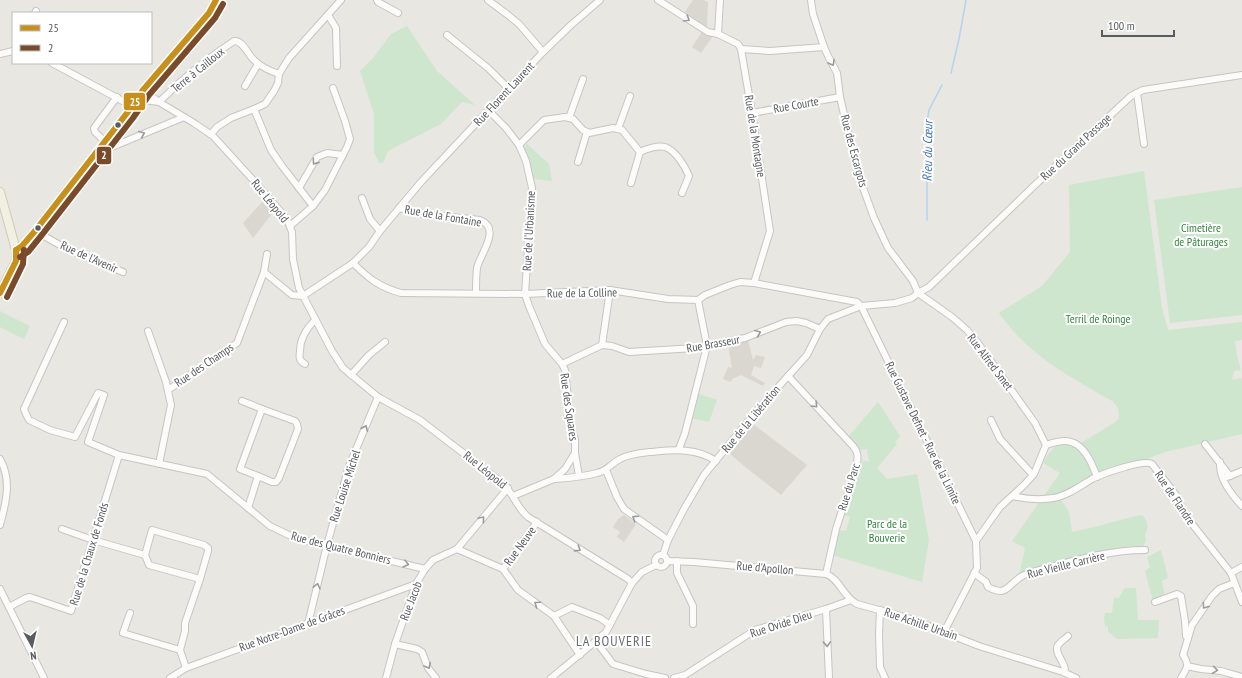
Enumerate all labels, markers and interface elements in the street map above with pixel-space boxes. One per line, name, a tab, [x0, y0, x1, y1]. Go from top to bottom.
legend	[12, 12, 152, 64]
scale bar	[1102, 12, 1174, 38]
one-way arrow	[683, 14, 690, 21]
text: 100 m	[1108, 18, 1135, 33]
text: 25	[48, 20, 59, 35]
text: 2	[48, 40, 53, 55]
street label: Terre à Cailloux	[168, 44, 227, 96]
street label: Rue Florent Laurent	[470, 58, 538, 129]
one-way arrow	[827, 59, 835, 66]
line badge: 25	[123, 92, 146, 111]
street label: Rue Courte	[772, 93, 820, 116]
street label: Rue de la Montagne	[742, 94, 769, 178]
text: 25	[130, 95, 140, 109]
street label: Rue du Grand Passage	[1037, 110, 1114, 183]
street label: Rue des Escargots	[838, 113, 871, 189]
water label: Rieu du Cœur	[918, 118, 937, 181]
unlabelled marker	[113, 120, 123, 130]
one-way arrow	[138, 131, 146, 139]
line badge: 2	[96, 146, 112, 165]
text: 2	[101, 148, 107, 162]
one-way arrow	[313, 157, 320, 164]
street label: Rue Léopold	[248, 176, 292, 225]
street label: Rue de l'Urbanisme	[519, 190, 538, 272]
street label: Rue de la Fontaine	[404, 201, 483, 230]
park label: Cimetière de Pâturages	[1174, 220, 1228, 249]
unlabelled marker	[33, 223, 43, 233]
street label: Rue de l'Avenir	[58, 237, 121, 276]
street label: Rue de la Colline	[547, 284, 617, 301]
park label: Terril de Roinge	[1066, 311, 1130, 326]
one-way arrow	[754, 329, 761, 337]
street label: Rue Alfred Smet	[964, 330, 1017, 393]
street label: Rue Brasseur	[685, 331, 741, 356]
street label: Rue des Champs	[171, 339, 236, 390]
street label: Rue Gustave Defnet - Rue de la Limite	[882, 359, 965, 507]
street label: Rue des Squares	[557, 372, 582, 442]
street label: Rue de la Libération	[718, 382, 783, 455]
one-way arrow	[810, 400, 818, 408]
one-way arrow	[360, 424, 368, 432]
street label: Rue Louise Michel	[326, 448, 363, 524]
street label: Rue Léopold	[461, 448, 510, 492]
street label: Rue du Parc	[834, 461, 863, 512]
street label: Rue de Flandre	[1152, 468, 1199, 528]
street label: Rue de la Chaux de Fonds	[66, 501, 111, 607]
one-way arrow	[632, 515, 639, 523]
one-way arrow	[477, 516, 484, 523]
park label: Parc de la Bouverie	[867, 516, 907, 545]
street label: Rue Neuve	[500, 523, 539, 568]
street label: Rue des Quatre Bonniers	[290, 528, 393, 567]
one-way arrow	[574, 544, 581, 551]
street label: Rue Vieille Carrière	[1025, 548, 1106, 581]
street label: Rue d'Apollon	[736, 558, 794, 577]
one-way arrow	[402, 559, 409, 568]
street label: Rue Jacob	[396, 579, 425, 622]
one-way arrow	[312, 583, 320, 589]
street label: Rue Notre-Dame de Grâces	[237, 602, 347, 655]
one-way arrow	[535, 602, 542, 609]
one-way arrow	[1203, 602, 1210, 609]
street label: Rue Achille Urbain	[883, 604, 960, 643]
street label: Rue Ovide Dieu	[748, 607, 814, 641]
north arrow	[12, 626, 52, 666]
district label: LA BOUVERIE	[576, 632, 652, 650]
one-way arrow	[823, 641, 832, 647]
text: N	[29, 649, 37, 663]
one-way arrow	[423, 661, 431, 669]
one-way arrow	[1212, 665, 1218, 674]

